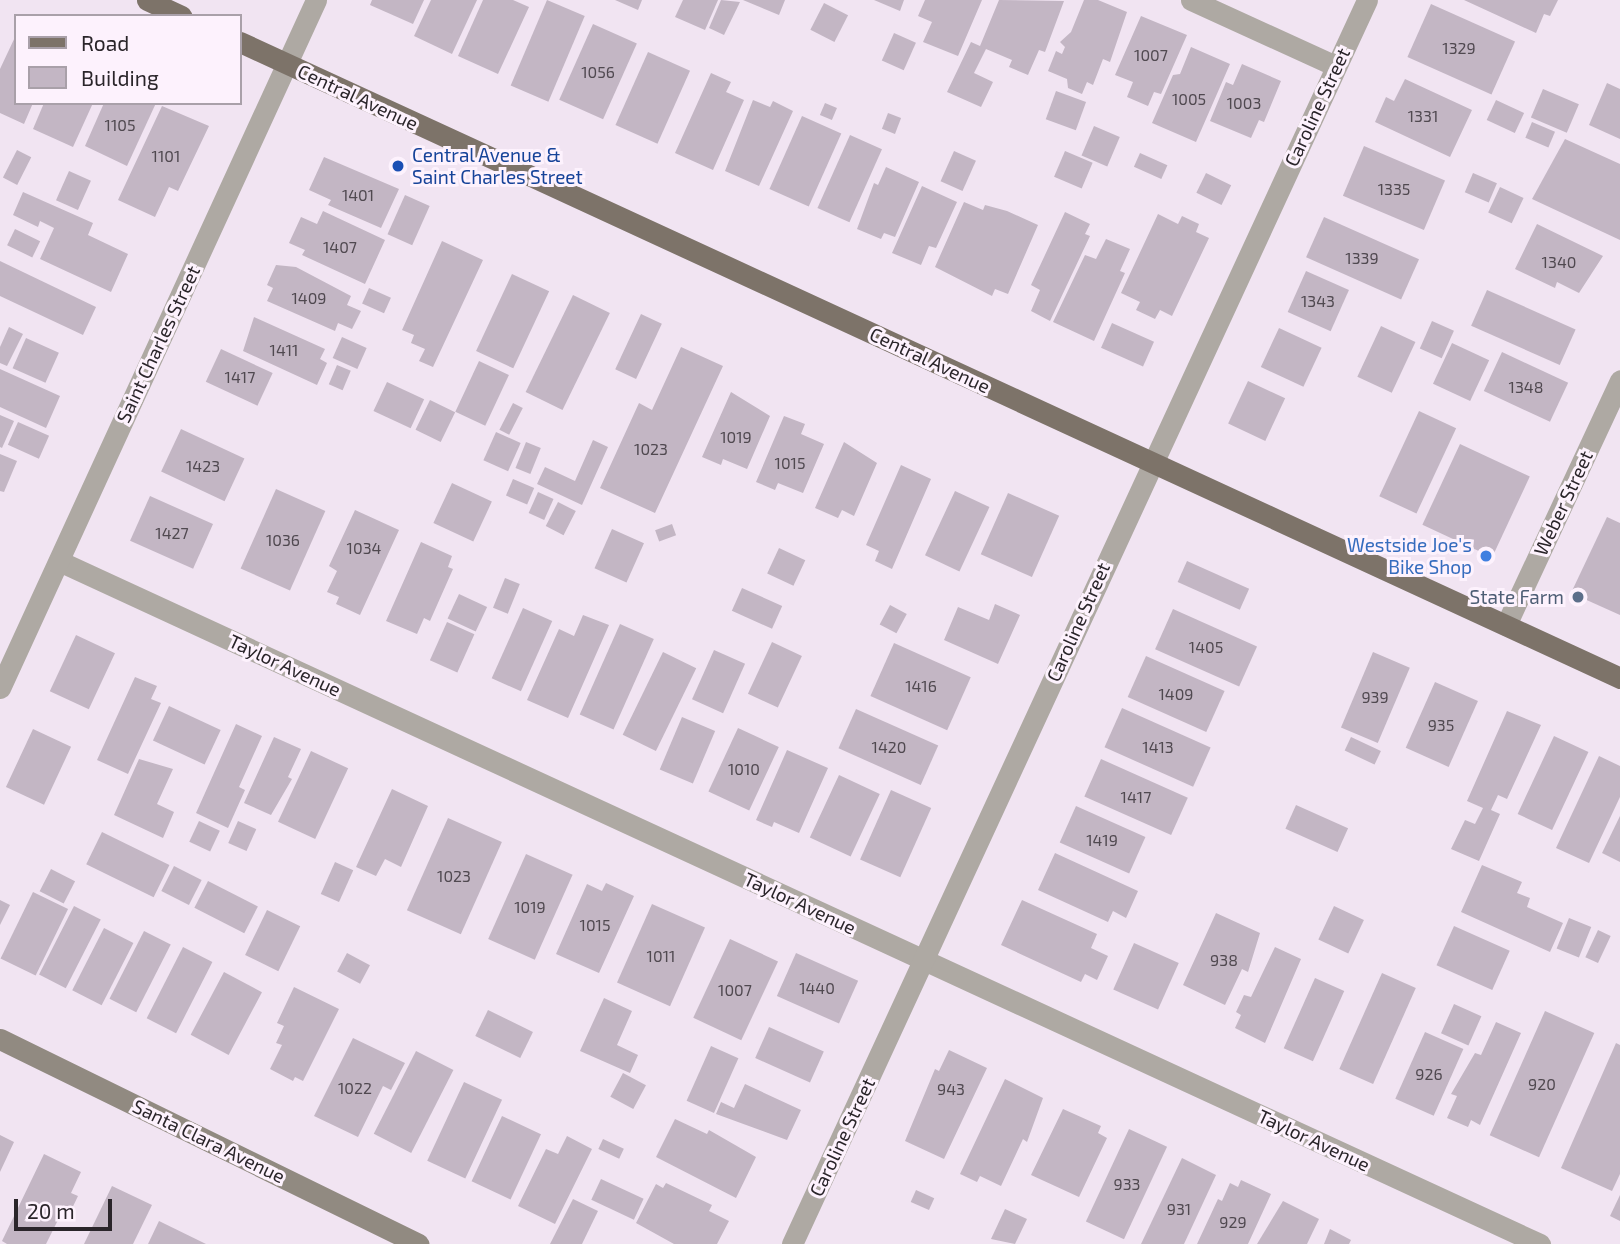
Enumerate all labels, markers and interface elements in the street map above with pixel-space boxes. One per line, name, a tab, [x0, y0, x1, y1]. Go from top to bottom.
legend	[14, 14, 242, 105]
text: Road	[81, 30, 129, 55]
house number: 1329	[1442, 38, 1476, 58]
street label: Caroline Street	[1280, 44, 1354, 170]
house number: 1007	[1134, 45, 1168, 65]
street label: Central Avenue	[294, 59, 422, 135]
house number: 1056	[581, 62, 615, 82]
text: Building	[81, 65, 159, 90]
house number: 1005	[1172, 89, 1206, 109]
house number: 1003	[1227, 93, 1261, 113]
house number: 1331	[1408, 106, 1438, 126]
house number: 1105	[105, 115, 135, 135]
place label: Central Avenue & Saint Charles Street	[412, 144, 583, 188]
house number: 1101	[152, 146, 180, 166]
marker: Central Avenue & Saint Charles Street	[390, 158, 406, 174]
house number: 1335	[1378, 179, 1410, 199]
house number: 1401	[342, 185, 374, 205]
house number: 1407	[323, 237, 357, 257]
house number: 1339	[1345, 248, 1379, 268]
house number: 1340	[1542, 252, 1576, 272]
street label: Saint Charles Street	[112, 262, 204, 426]
house number: 1409	[291, 288, 327, 308]
house number: 1343	[1301, 291, 1335, 311]
street label: Central Avenue	[866, 322, 994, 398]
house number: 1411	[270, 340, 298, 360]
house number: 1417	[225, 367, 255, 387]
house number: 1348	[1509, 377, 1543, 397]
house number: 1019	[720, 427, 752, 447]
house number: 1023	[634, 439, 668, 459]
street label: Weber Street	[1529, 447, 1597, 559]
house number: 1015	[775, 453, 805, 473]
house number: 1423	[186, 456, 220, 476]
house number: 1427	[155, 523, 189, 543]
house number: 1036	[266, 530, 300, 550]
place label: Westside Joe's Bike Shop	[1347, 534, 1472, 578]
house number: 1034	[347, 538, 381, 558]
marker: Westside Joe's Bike Shop	[1478, 548, 1494, 564]
street label: Caroline Street	[1042, 559, 1114, 685]
place label: State Farm	[1470, 586, 1564, 608]
marker: State Farm	[1570, 589, 1586, 605]
street label: Taylor Avenue	[225, 629, 345, 701]
house number: 1405	[1189, 637, 1223, 657]
house number: 1416	[905, 676, 937, 696]
house number: 1409	[1158, 684, 1194, 704]
house number: 939	[1361, 687, 1389, 707]
house number: 935	[1428, 715, 1454, 735]
house number: 1420	[872, 737, 906, 757]
house number: 1413	[1142, 737, 1174, 757]
house number: 1010	[728, 759, 760, 779]
house number: 1417	[1121, 787, 1151, 807]
house number: 1419	[1086, 830, 1118, 850]
house number: 1023	[437, 866, 471, 886]
street label: Taylor Avenue	[740, 867, 860, 939]
house number: 1019	[514, 897, 546, 917]
house number: 1015	[580, 915, 610, 935]
house number: 1011	[647, 946, 675, 966]
house number: 938	[1210, 950, 1238, 970]
house number: 1440	[799, 978, 835, 998]
house number: 1007	[718, 980, 752, 1000]
house number: 926	[1415, 1064, 1443, 1084]
street label: Caroline Street	[805, 1074, 879, 1200]
house number: 920	[1528, 1074, 1556, 1094]
house number: 1022	[338, 1078, 372, 1098]
house number: 943	[937, 1079, 965, 1099]
street label: Santa Clara Avenue	[129, 1094, 289, 1188]
street label: Taylor Avenue	[1254, 1104, 1374, 1176]
house number: 933	[1114, 1174, 1140, 1194]
scale bar	[18, 1184, 116, 1228]
text: 20 m	[27, 1198, 75, 1223]
house number: 931	[1167, 1199, 1191, 1219]
house number: 929	[1219, 1212, 1247, 1232]

